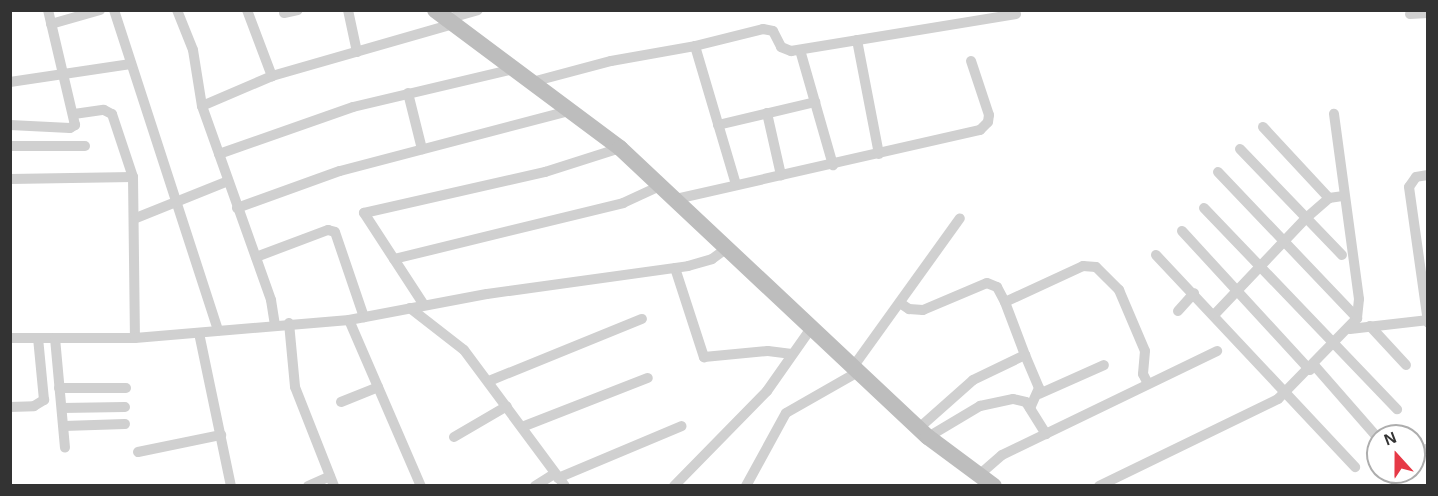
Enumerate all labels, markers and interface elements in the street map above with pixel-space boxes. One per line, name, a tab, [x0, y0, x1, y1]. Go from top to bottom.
north arrow	[1366, 424, 1426, 484]
text: N	[1382, 429, 1399, 449]

